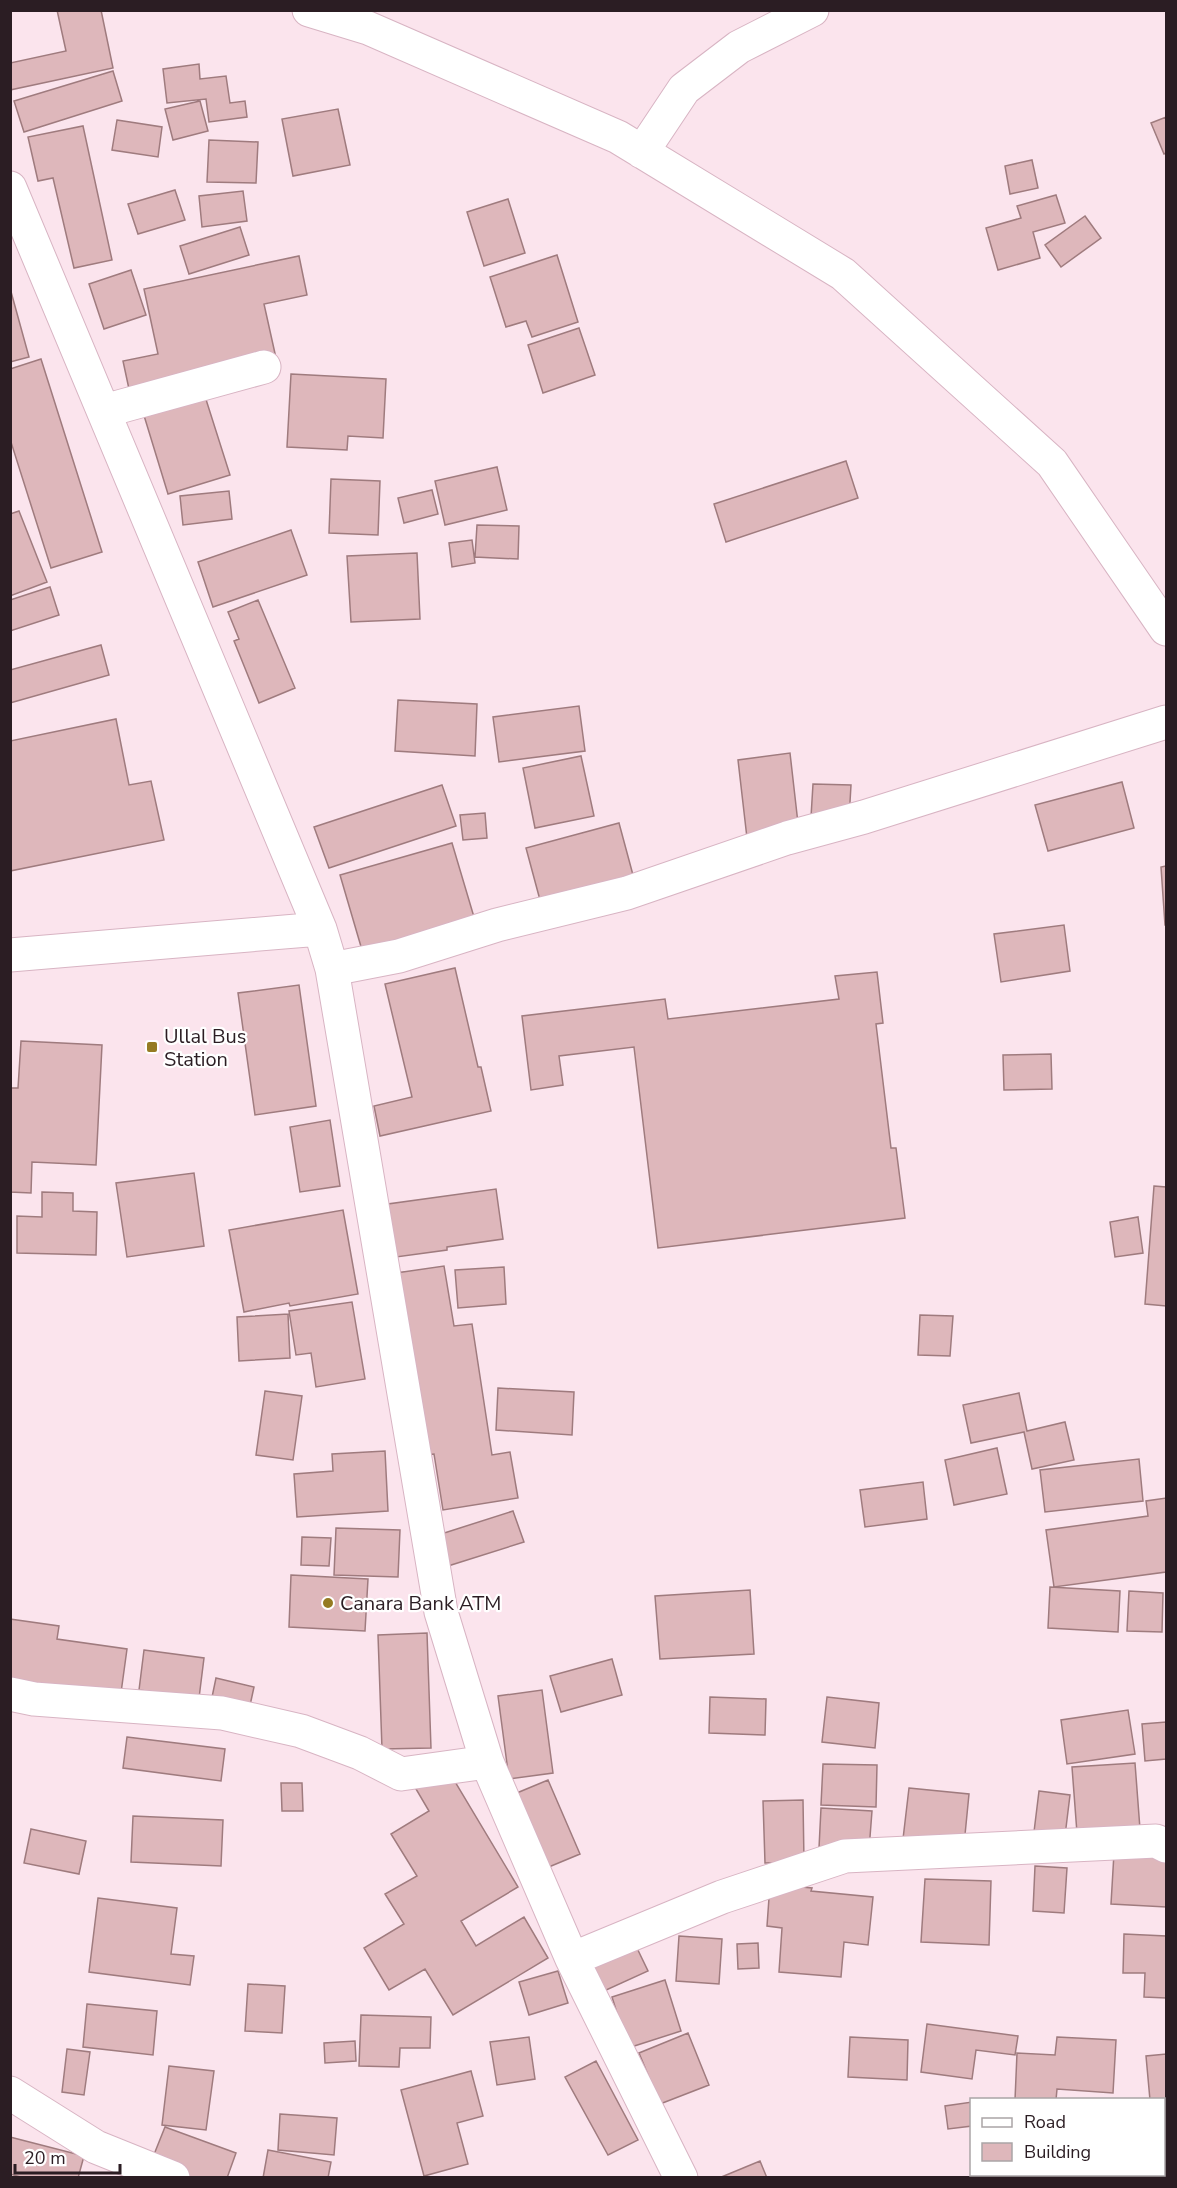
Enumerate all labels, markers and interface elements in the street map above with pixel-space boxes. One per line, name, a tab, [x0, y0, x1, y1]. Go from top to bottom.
place label: Ullal Bus Station	[164, 1023, 246, 1073]
marker: Ullal Bus Station	[145, 1040, 159, 1054]
place label: Canara Bank ATM	[340, 1590, 501, 1617]
marker: Canara Bank ATM	[321, 1596, 335, 1610]
legend	[970, 2098, 1165, 2176]
text: Road	[1024, 2110, 1066, 2134]
scale bar	[15, 2137, 120, 2175]
text: Building	[1024, 2140, 1091, 2164]
text: 20 m	[24, 2146, 66, 2170]

